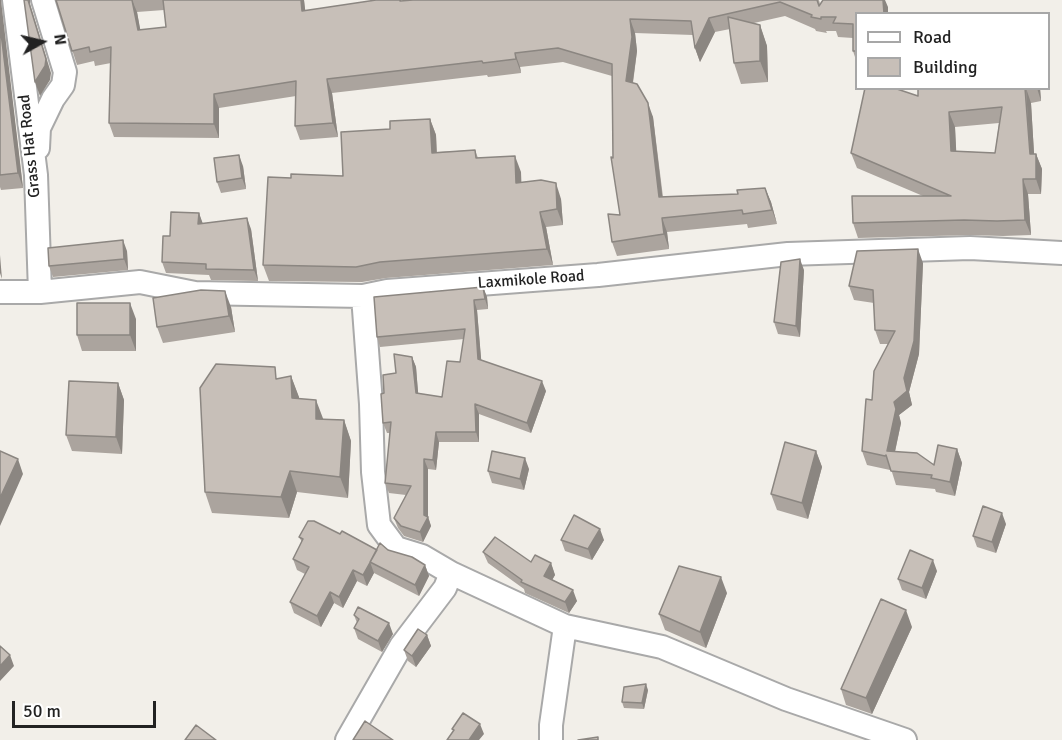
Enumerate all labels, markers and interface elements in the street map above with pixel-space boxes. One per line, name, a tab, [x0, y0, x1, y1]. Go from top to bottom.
north arrow	[12, 12, 72, 72]
legend	[855, 12, 1050, 90]
text: Road	[913, 26, 952, 48]
text: N	[49, 33, 71, 46]
text: Building	[913, 56, 977, 78]
street label: Grass Hat Road	[15, 93, 45, 199]
street label: Laxmikole Road	[477, 267, 585, 293]
scale bar	[15, 689, 159, 727]
text: 50 m	[23, 700, 61, 722]

